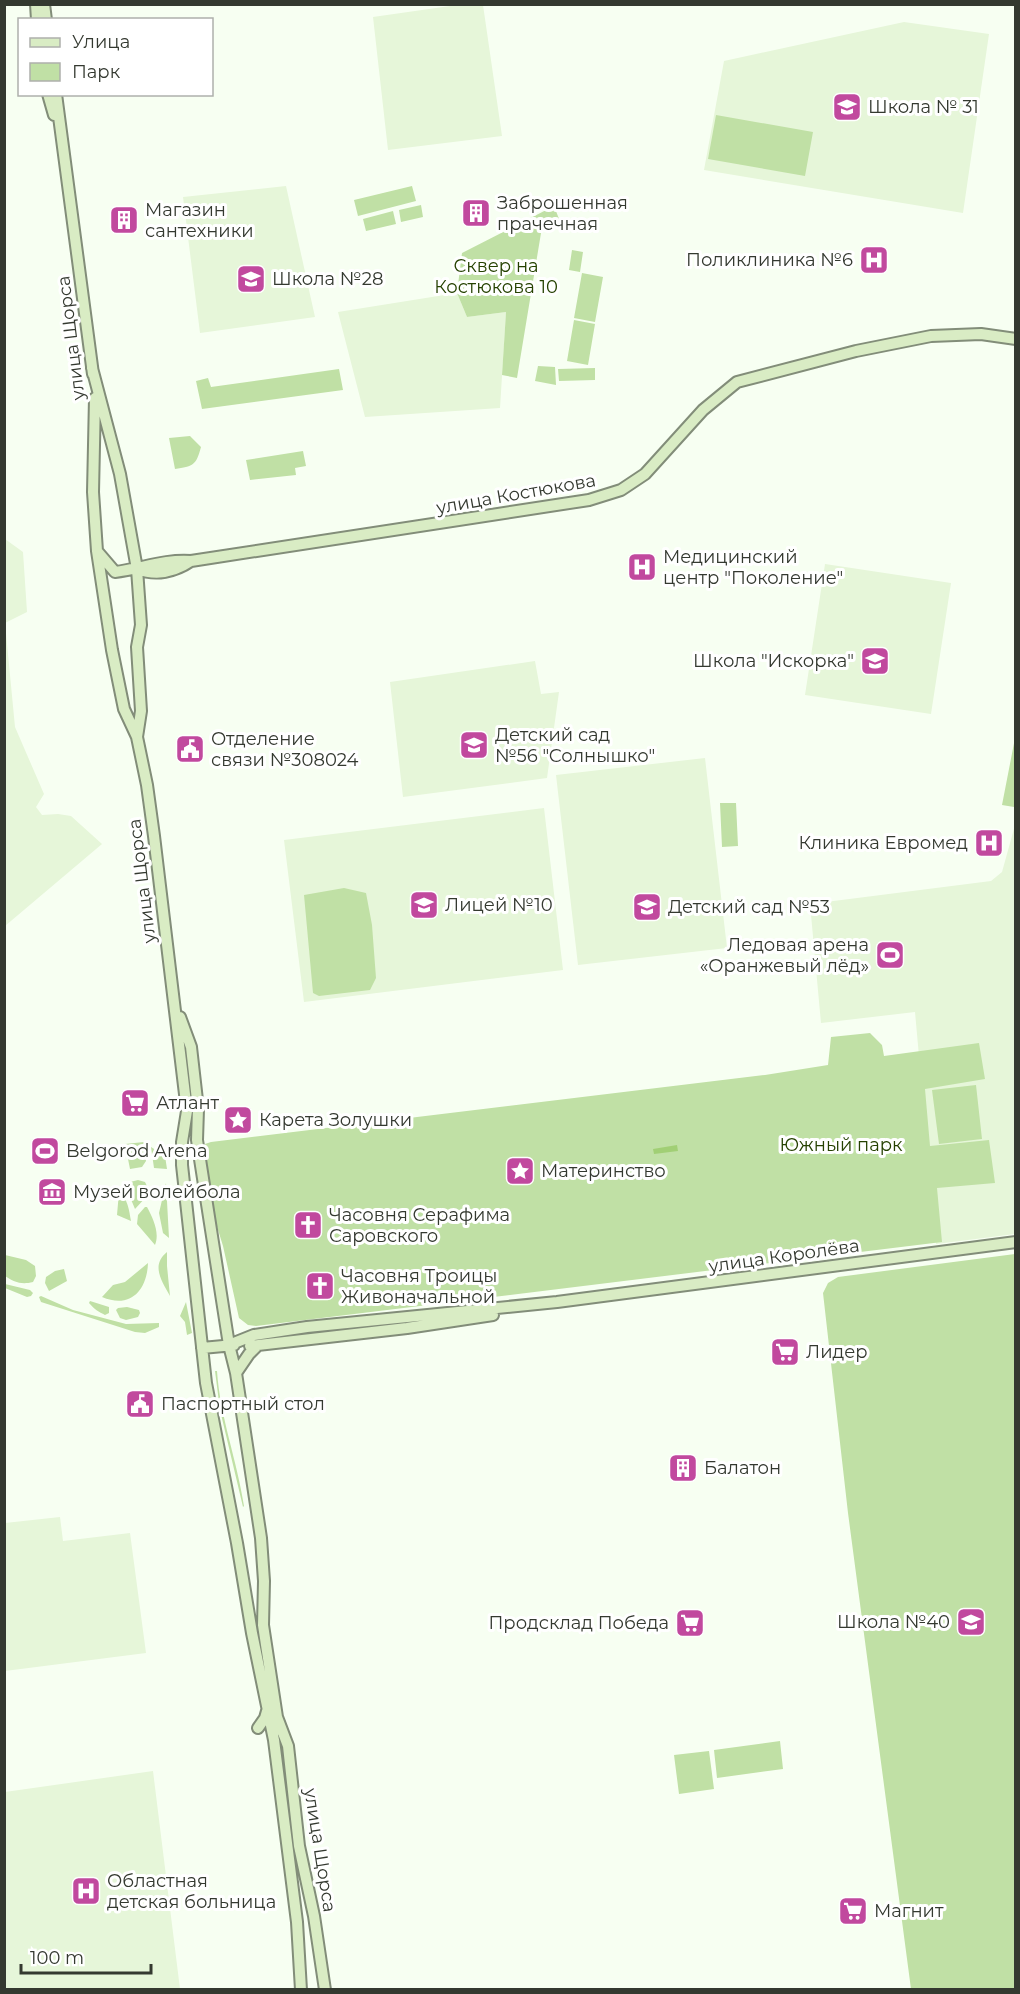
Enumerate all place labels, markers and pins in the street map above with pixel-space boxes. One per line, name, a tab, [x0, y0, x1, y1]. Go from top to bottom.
school or university icon: Школа № 31	[831, 91, 863, 123]
place label: Школа № 31	[868, 96, 979, 118]
place label: Заброшенная прачечная	[497, 192, 628, 235]
building icon: Заброшенная прачечная	[460, 197, 492, 229]
place label: Магазин сантехники	[145, 199, 254, 242]
building icon: Магазин сантехники	[108, 204, 140, 236]
hospital icon: Поликлиника №6	[858, 244, 890, 276]
place label: Поликлиника №6	[686, 249, 853, 271]
school or university icon: Школа №28	[235, 263, 267, 295]
place label: Школа №28	[272, 268, 384, 290]
place label: Медицинский центр "Поколение"	[663, 546, 843, 589]
hospital icon: Медицинский центр "Поколение"	[626, 551, 658, 583]
school or university icon: Школа "Искорка"	[859, 645, 891, 677]
place label: Школа "Искорка"	[693, 650, 854, 672]
place label: Детский сад №56 "Солнышко"	[495, 724, 655, 767]
place label: Отделение связи №308024	[211, 728, 359, 771]
school or university icon: Детский сад №56 "Солнышко"	[458, 729, 490, 761]
public building icon: Отделение связи №308024	[174, 733, 206, 765]
hospital icon: Клиника Евромед	[973, 827, 1005, 859]
place label: Клиника Евромед	[798, 832, 968, 854]
school or university icon: Лицей №10	[408, 889, 440, 921]
school or university icon: Детский сад №53	[631, 891, 663, 923]
place label: Лицей №10	[445, 894, 553, 916]
place label: Детский сад №53	[668, 896, 830, 918]
place label: Ледовая арена «Оранжевый лёд»	[700, 934, 869, 977]
sports icon: Ледовая арена «Оранжевый лёд»	[874, 939, 906, 971]
supermarket icon: Атлант	[119, 1087, 151, 1119]
place label: Атлант	[156, 1092, 220, 1114]
place icon: Карета Золушки	[222, 1104, 254, 1136]
place label: Карета Золушки	[259, 1109, 412, 1131]
sports icon: Belgorod Arena	[29, 1135, 61, 1167]
place label: Belgorod Arena	[66, 1140, 208, 1162]
place icon: Материнство	[504, 1155, 536, 1187]
place label: Материнство	[541, 1160, 666, 1182]
museum icon: Музей волейбола	[36, 1176, 68, 1208]
place label: Музей волейбола	[73, 1181, 241, 1203]
place label: Часовня Серафима Саровского	[329, 1204, 510, 1247]
church icon: Часовня Серафима Саровского	[292, 1209, 324, 1241]
place label: Часовня Троицы Живоначальной	[341, 1265, 497, 1308]
church icon: Часовня Троицы Живоначальной	[304, 1270, 336, 1302]
supermarket icon: Лидер	[769, 1336, 801, 1368]
place label: Лидер	[806, 1341, 868, 1363]
public building icon: Паспортный стол	[124, 1388, 156, 1420]
place label: Паспортный стол	[161, 1393, 325, 1415]
building icon: Балатон	[667, 1452, 699, 1484]
place label: Балатон	[704, 1457, 781, 1479]
school or university icon: Школа №40	[955, 1606, 987, 1638]
supermarket icon: Продсклад Победа	[674, 1607, 706, 1639]
place label: Школа №40	[837, 1611, 950, 1633]
place label: Продсклад Победа	[488, 1612, 669, 1634]
place label: Областная детская больница	[107, 1870, 276, 1913]
hospital icon: Областная детская больница	[70, 1875, 102, 1907]
supermarket icon: Магнит	[837, 1895, 869, 1927]
place label: Магнит	[874, 1900, 944, 1922]

